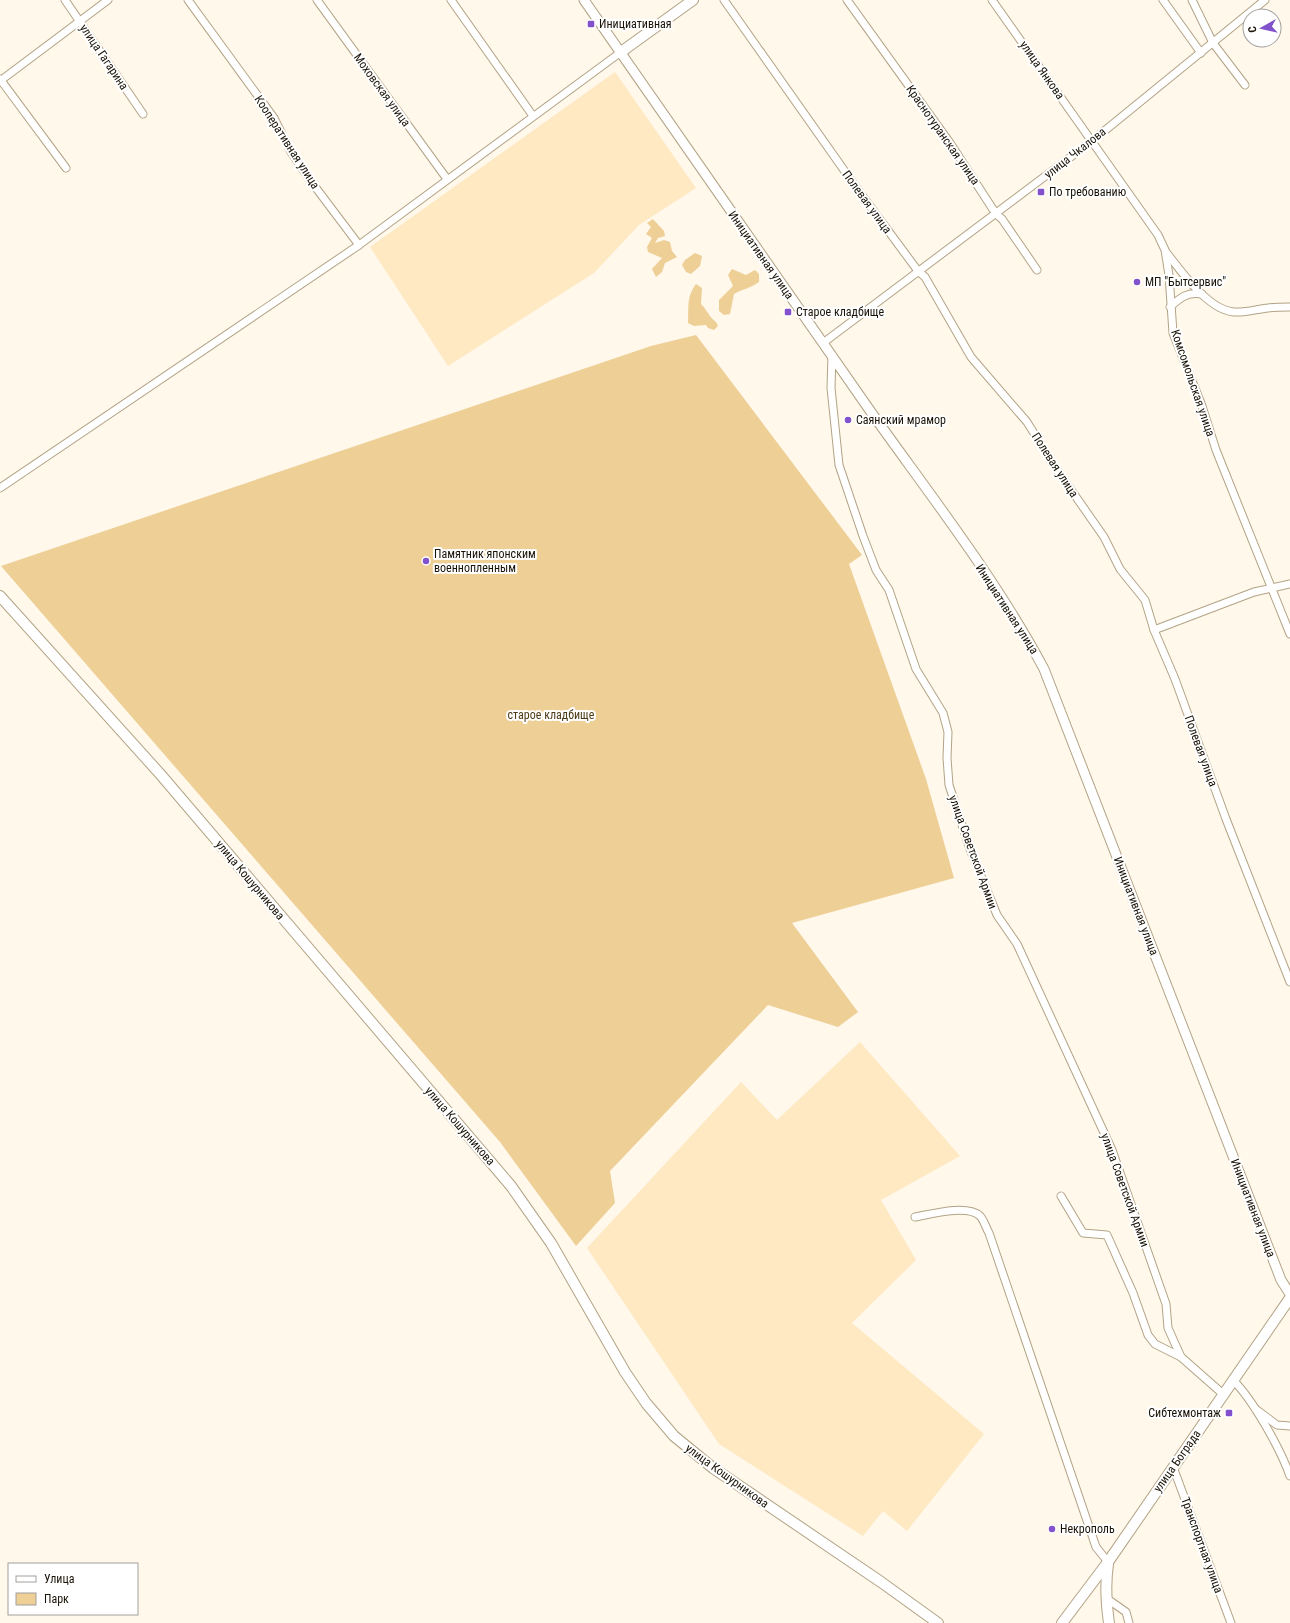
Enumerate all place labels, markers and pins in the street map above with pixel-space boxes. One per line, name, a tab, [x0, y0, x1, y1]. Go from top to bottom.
place label: Инициативная	[599, 17, 672, 31]
marker: Инициативная	[586, 19, 596, 29]
place label: По требованию	[1049, 185, 1126, 199]
marker: По требованию	[1036, 187, 1046, 197]
place label: МП "Бытсервис"	[1145, 275, 1226, 289]
marker: МП "Бытсервис"	[1132, 277, 1142, 287]
place label: Старое кладбище	[796, 305, 885, 319]
marker: Старое кладбище	[783, 307, 793, 317]
place label: Саянский мрамор	[856, 413, 946, 427]
marker: Саянский мрамор	[843, 415, 853, 425]
place label: Памятник японским военнопленным	[434, 547, 536, 575]
marker: Памятник японским военнопленным	[421, 556, 431, 566]
place label: Сибтехмонтаж	[1148, 1406, 1221, 1420]
marker: Сибтехмонтаж	[1224, 1408, 1234, 1418]
place label: Некрополь	[1060, 1522, 1115, 1536]
marker: Некрополь	[1047, 1524, 1057, 1534]

